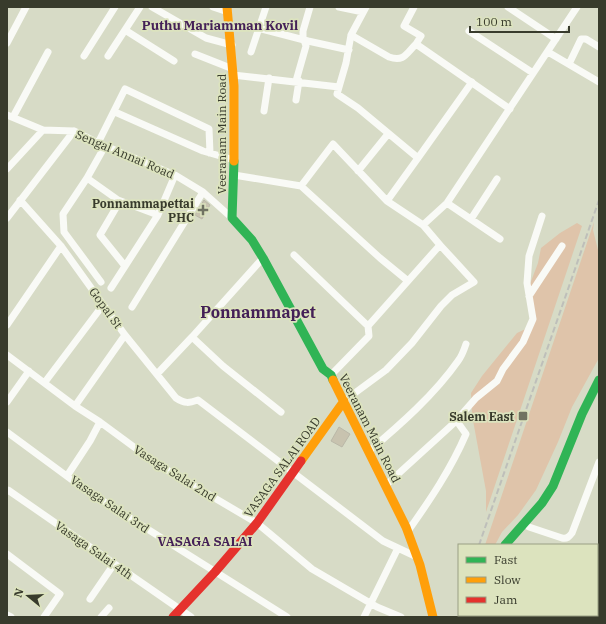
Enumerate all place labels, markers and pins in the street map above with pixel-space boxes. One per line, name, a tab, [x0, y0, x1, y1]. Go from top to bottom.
place label: Ponnammapettai PHC	[92, 196, 194, 225]
marker: Ponnammapettai PHC	[197, 204, 209, 216]
place label: Salem East	[449, 409, 515, 424]
marker: Salem East	[517, 410, 529, 422]

